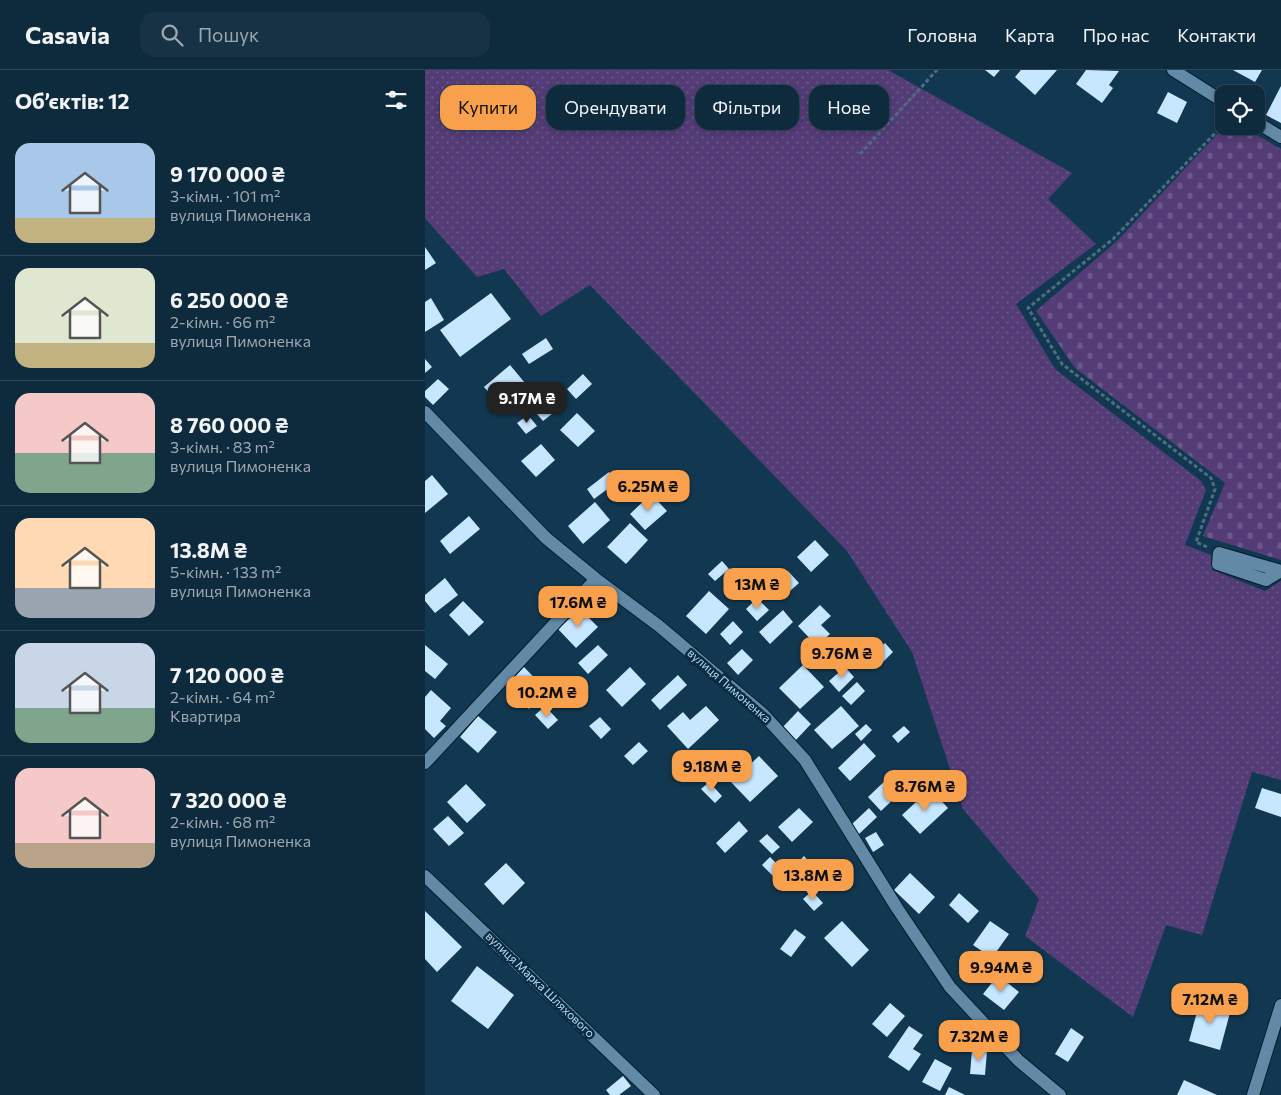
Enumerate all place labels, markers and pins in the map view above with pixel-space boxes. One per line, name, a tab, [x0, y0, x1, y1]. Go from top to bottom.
pin: 9.17M ₴	[481, 382, 573, 424]
pin: 6.25M ₴	[602, 470, 694, 512]
pin: 13M ₴	[722, 568, 792, 610]
pin: 17.6M ₴	[532, 586, 624, 628]
pin: 9.76M ₴	[796, 636, 888, 679]
pin: 10.2M ₴	[501, 676, 593, 718]
pin: 9.18M ₴	[666, 750, 758, 792]
pin: 8.76M ₴	[879, 770, 971, 812]
pin: 13.8M ₴	[767, 858, 859, 901]
pin: 9.94M ₴	[955, 950, 1047, 993]
pin: 7.12M ₴	[1164, 982, 1256, 1025]
pin: 7.32M ₴	[933, 1020, 1025, 1062]

